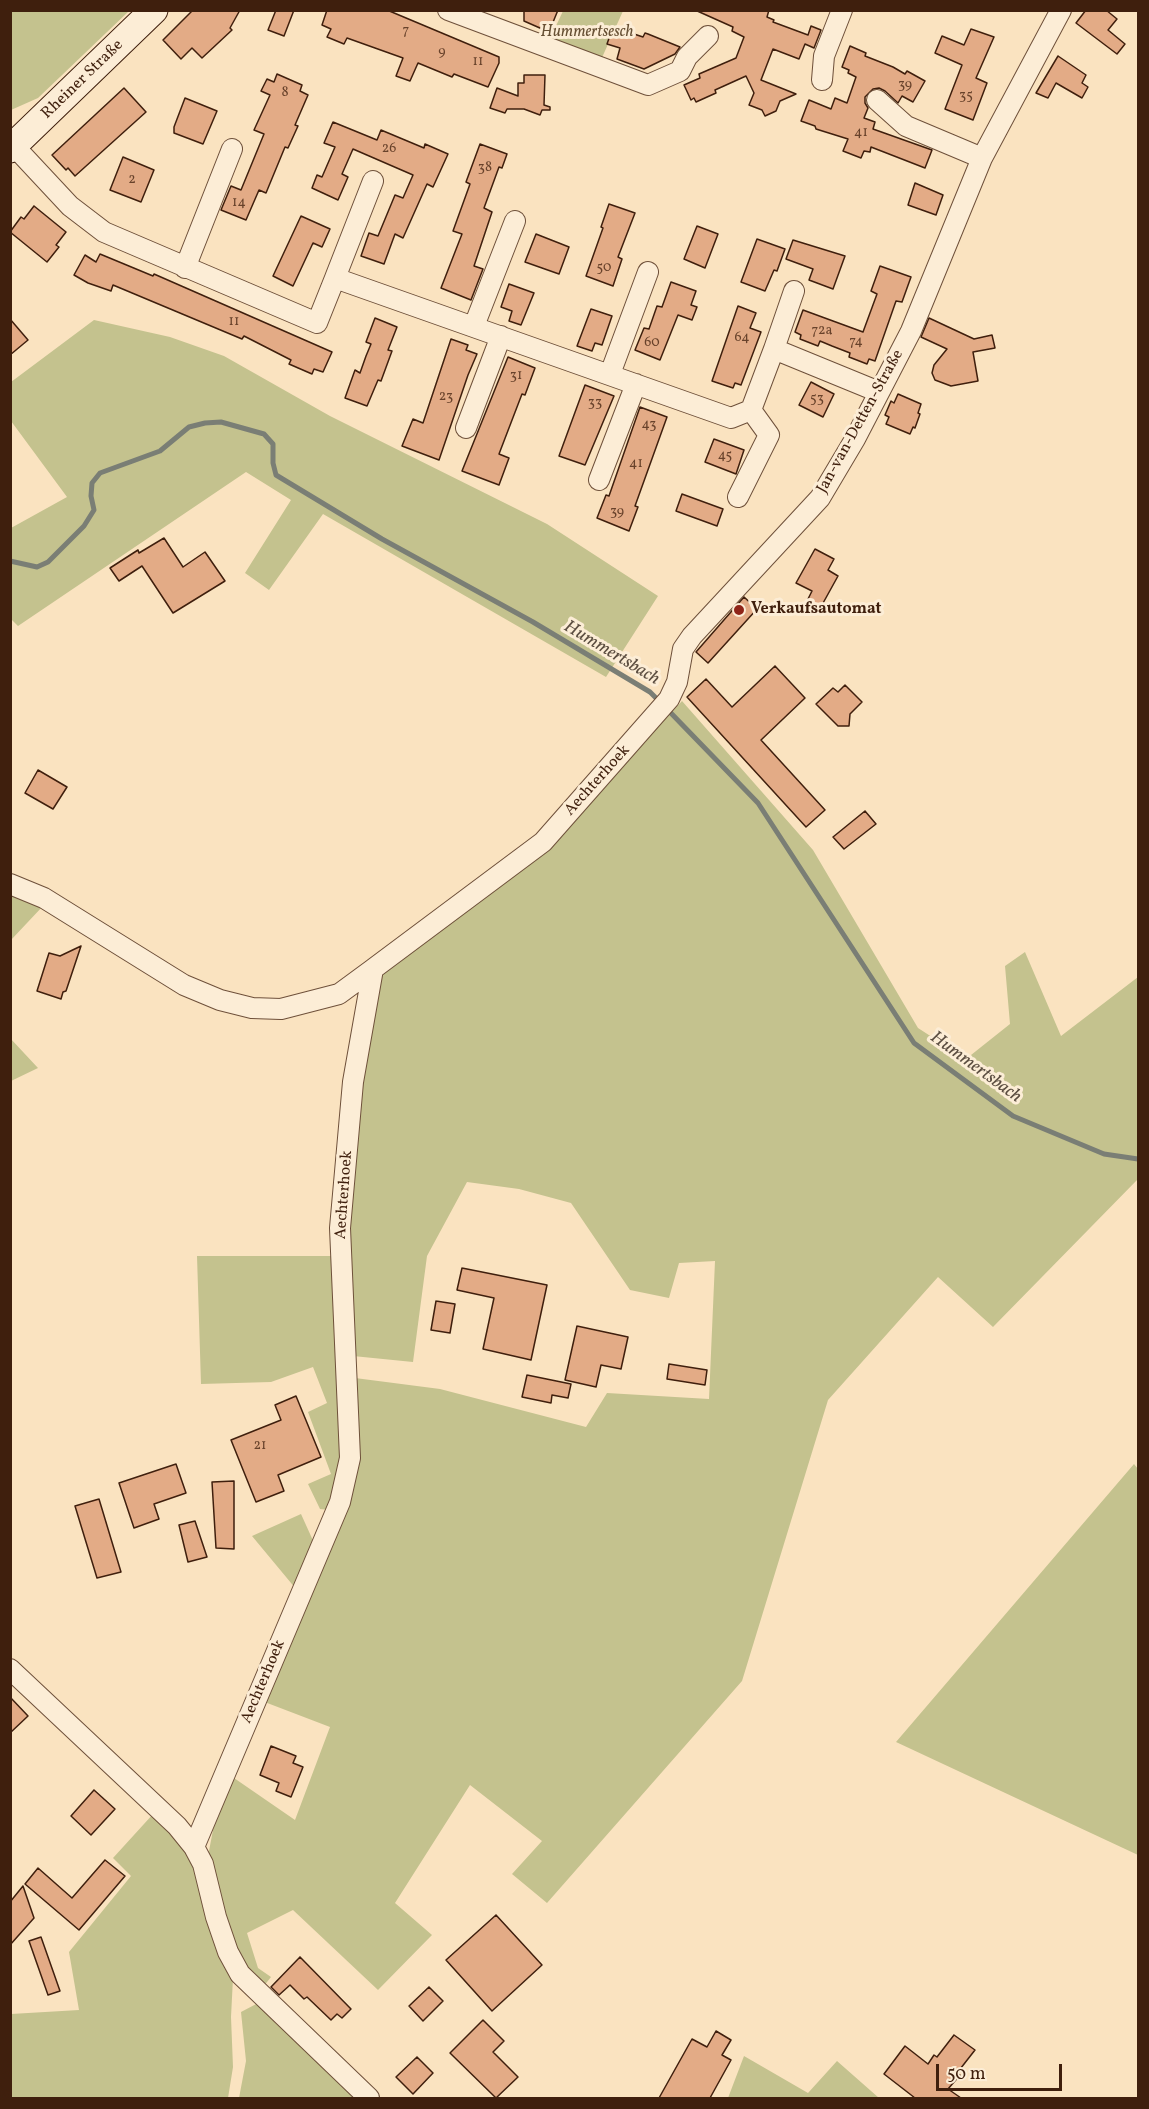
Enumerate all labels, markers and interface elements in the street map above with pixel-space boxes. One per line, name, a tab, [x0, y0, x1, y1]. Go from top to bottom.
house number: 7	[403, 23, 409, 39]
park label: Hummertsesch	[541, 23, 633, 43]
street label: Rheiner Straße	[38, 36, 128, 124]
house number: 9	[438, 44, 446, 60]
house number: 11	[473, 54, 483, 70]
house number: 39	[898, 77, 912, 93]
house number: 8	[281, 85, 289, 101]
house number: 35	[959, 88, 973, 104]
house number: 41	[854, 125, 868, 141]
house number: 26	[382, 141, 396, 157]
house number: 38	[478, 160, 492, 176]
house number: 2	[128, 172, 136, 188]
house number: 14	[232, 195, 246, 211]
house number: 50	[597, 260, 611, 276]
house number: 11	[229, 314, 239, 330]
house number: 72a	[812, 323, 832, 339]
house number: 64	[734, 330, 750, 346]
house number: 74	[849, 334, 863, 350]
house number: 60	[644, 335, 660, 351]
street label: Jan-van-Detten-Straße	[813, 347, 909, 497]
house number: 31	[510, 368, 522, 384]
house number: 23	[439, 389, 453, 405]
house number: 53	[810, 391, 824, 407]
house number: 33	[588, 395, 602, 411]
house number: 43	[642, 417, 656, 433]
house number: 45	[718, 448, 732, 464]
house number: 41	[629, 456, 643, 472]
house number: 39	[610, 504, 624, 520]
place label: Verkaufsautomat	[751, 600, 882, 620]
marker: Verkaufsautomat	[732, 603, 746, 617]
water label: Hummertsbach	[559, 617, 663, 691]
street label: Aechterhoek	[561, 742, 635, 820]
water label: Hummertsbach	[925, 1028, 1025, 1108]
street label: Aechterhoek	[332, 1150, 358, 1240]
house number: 21	[254, 1438, 266, 1454]
street label: Aechterhoek	[238, 1637, 290, 1727]
scale bar	[939, 2052, 1065, 2090]
text: 50 m	[947, 2062, 986, 2087]

